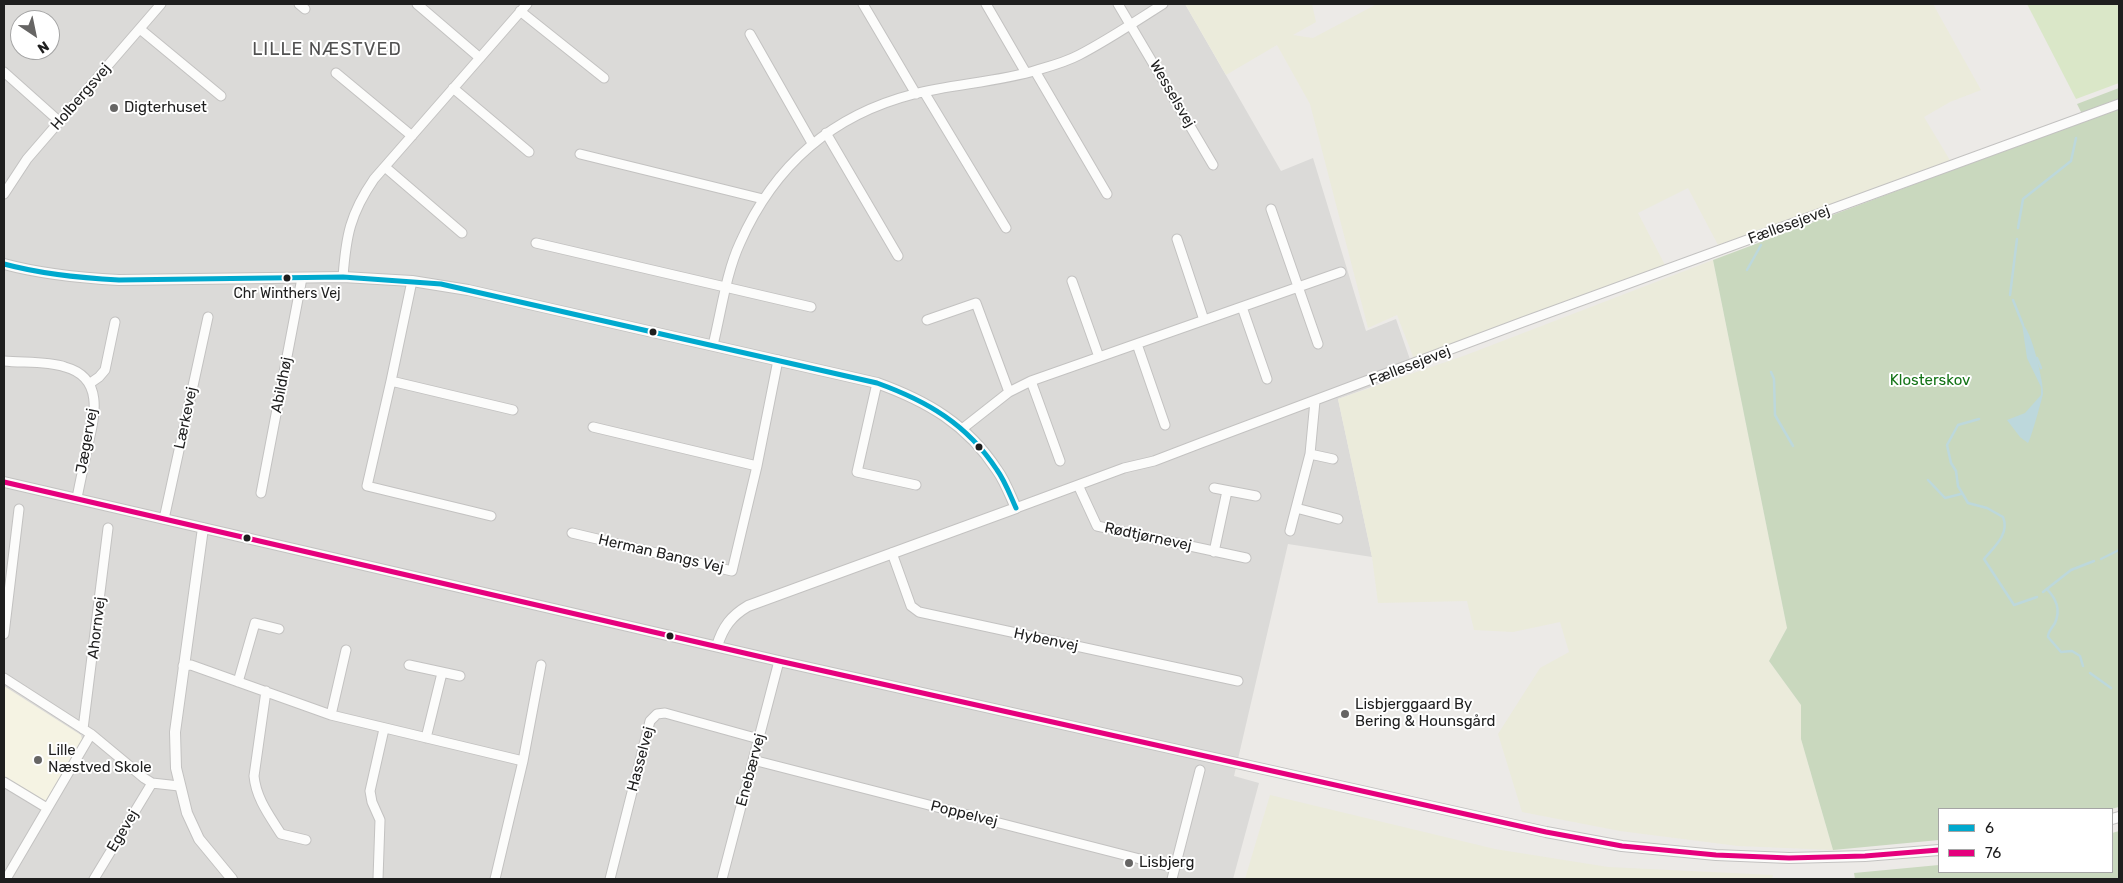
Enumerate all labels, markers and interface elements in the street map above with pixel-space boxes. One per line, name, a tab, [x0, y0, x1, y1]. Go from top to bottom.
north arrow	[10, 10, 60, 60]
text: N	[34, 37, 52, 57]
district label: LILLE NÆSTVED	[251, 39, 403, 61]
street label: Wesselsvej	[1145, 57, 1199, 131]
street label: Holbergsvej	[47, 60, 115, 134]
place label: Digterhuset	[124, 99, 207, 117]
marker: Digterhuset	[108, 102, 120, 114]
street label: Fællesejevej	[1746, 202, 1832, 248]
marker: Chr Winthers Vej	[282, 273, 292, 283]
place label: Chr Winthers Vej	[233, 286, 341, 302]
unlabelled marker	[648, 327, 658, 337]
street label: Fællesejevej	[1367, 342, 1453, 390]
street label: Abildhøj	[268, 355, 296, 415]
park label: Klosterskov	[1890, 372, 1970, 390]
street label: Lærkevej	[171, 385, 201, 451]
street label: Jægervej	[72, 407, 102, 475]
unlabelled marker	[974, 442, 984, 452]
street label: Rødtjørnevej	[1103, 519, 1193, 555]
street label: Herman Bangs Vej	[597, 531, 725, 577]
unlabelled marker	[242, 533, 252, 543]
street label: Ahornvej	[84, 596, 110, 660]
street label: Hybenvej	[1012, 624, 1080, 656]
unlabelled marker	[665, 631, 675, 641]
place label: Lisbjerggaard By Bering & Hounsgård	[1355, 696, 1495, 731]
marker: Lisbjerggaard By Bering & Hounsgård	[1339, 708, 1351, 720]
street label: Hasselvej	[624, 725, 658, 793]
street label: Enebærvej	[733, 732, 769, 808]
place label: Lille Næstved Skole	[48, 742, 152, 777]
marker: Lille Næstved Skole	[32, 754, 44, 766]
street label: Poppelvej	[929, 797, 999, 831]
street label: Egevej	[103, 807, 143, 855]
legend	[1938, 808, 2113, 873]
text: 6	[1985, 819, 1994, 837]
text: 76	[1985, 844, 2001, 862]
place label: Lisbjerg	[1139, 854, 1194, 872]
marker: Lisbjerg	[1123, 857, 1135, 869]

